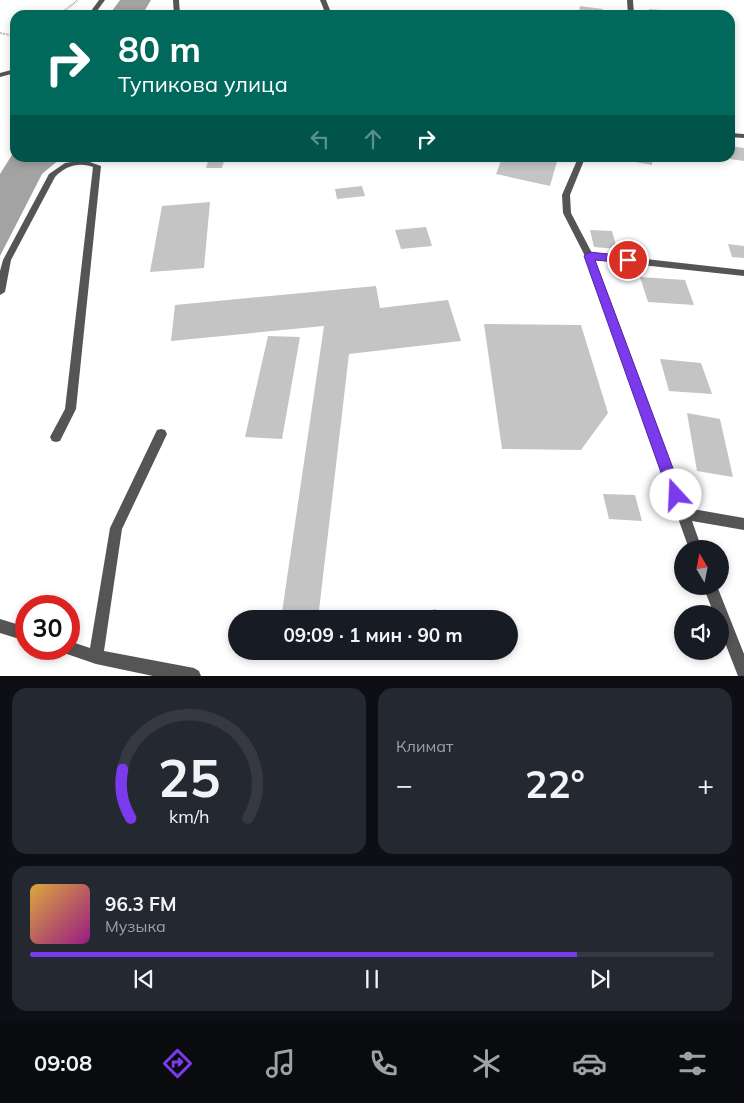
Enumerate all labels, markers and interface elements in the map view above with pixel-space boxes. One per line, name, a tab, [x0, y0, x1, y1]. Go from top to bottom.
text: 80 m	[118, 27, 201, 71]
icon: right	[35, 30, 100, 95]
text: Тупикова улица	[118, 70, 288, 98]
icon: left	[306, 125, 334, 153]
icon: ahead	[359, 125, 387, 153]
icon: right	[412, 125, 440, 153]
pin	[607, 239, 649, 281]
icon: arrive	[614, 246, 642, 274]
position arrow	[649, 468, 701, 520]
north arrow	[674, 540, 729, 595]
map controls	[674, 540, 729, 660]
speed limit sign: 30	[15, 595, 80, 660]
button: sound	[674, 605, 729, 660]
text: 09:09 · 1 мин · 90 m	[283, 623, 463, 647]
text: Климат	[396, 736, 453, 756]
text: 25	[158, 745, 220, 810]
text: 22°	[525, 760, 585, 808]
text: −	[396, 767, 413, 802]
text: +	[697, 767, 714, 802]
text: km/h	[169, 805, 209, 827]
text: 96.3 FM	[105, 892, 177, 916]
text: Музыка	[105, 916, 166, 936]
icon: previous	[130, 965, 158, 993]
icon: pause	[358, 965, 386, 993]
icon: next	[586, 965, 614, 993]
icon: directions	[160, 1046, 195, 1081]
icon: music	[263, 1046, 298, 1081]
icon: phone	[366, 1046, 401, 1081]
icon: climate	[469, 1046, 504, 1081]
icon: car	[572, 1046, 607, 1081]
icon: filters	[675, 1046, 710, 1081]
text: 09:08	[34, 1049, 92, 1077]

